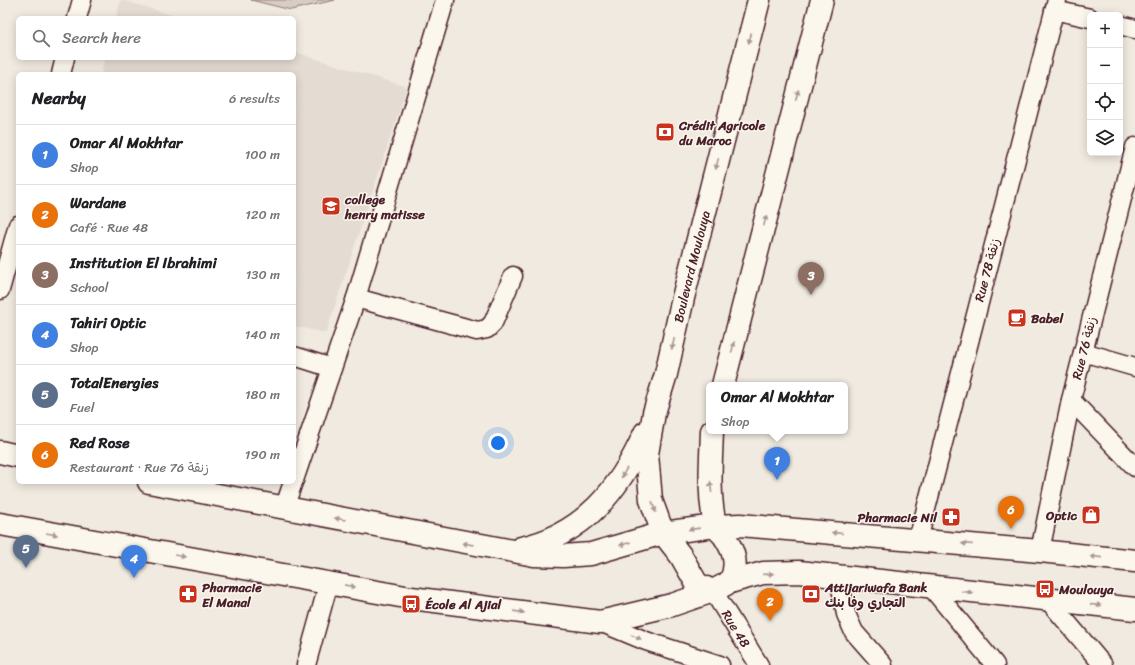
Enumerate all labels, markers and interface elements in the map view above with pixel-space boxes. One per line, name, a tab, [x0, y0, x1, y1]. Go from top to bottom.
map controls	[1087, 12, 1123, 156]
button: +	[1087, 12, 1123, 48]
search box	[16, 16, 296, 60]
text: Search here	[62, 25, 141, 51]
icon: search	[30, 27, 52, 49]
one-way arrow	[746, 32, 752, 44]
button: −	[1087, 48, 1123, 84]
text: Nearby	[32, 83, 86, 113]
button: locate	[1087, 84, 1123, 120]
text: 6 results	[229, 87, 280, 110]
one-way arrow	[794, 89, 800, 101]
place label: Crédit Agricole du Maroc	[678, 114, 766, 152]
button: layers	[1087, 120, 1123, 156]
bank icon: Crédit Agricole du Maroc	[654, 121, 676, 143]
text: Omar Al Mokhtar	[70, 130, 182, 156]
text: 1	[42, 143, 48, 166]
text: 100 m	[245, 143, 280, 166]
text: Shop	[70, 156, 98, 179]
one-way arrow	[714, 157, 720, 170]
place label: college henry matisse	[344, 188, 425, 226]
text: Wardane	[70, 190, 126, 216]
school or university icon: college henry matisse	[320, 195, 342, 217]
text: 2	[41, 203, 49, 226]
text: 120 m	[245, 203, 280, 226]
street label: Boulevard Moulouya	[666, 208, 716, 325]
one-way arrow	[762, 215, 768, 227]
text: Café · Rue 48	[70, 216, 148, 239]
street label: Rue 78 زنقة	[967, 236, 1007, 304]
text: Institution El Ibrahimi	[70, 250, 217, 276]
pin: 3	[798, 262, 824, 295]
text: 3	[41, 263, 49, 286]
text: 130 m	[246, 263, 280, 286]
text: School	[70, 276, 108, 299]
cafe icon: Babel	[1006, 307, 1028, 329]
place label: Babel	[1031, 307, 1065, 330]
text: Tahiri Optic	[70, 310, 147, 336]
street label: Rue 76 زنقة	[1065, 314, 1103, 382]
text: 4	[41, 323, 49, 346]
text: 140 m	[245, 323, 280, 346]
text: Shop	[70, 336, 98, 359]
one-way arrow	[669, 338, 675, 350]
one-way arrow	[730, 341, 736, 353]
text: TotalEnergies	[70, 370, 158, 396]
popup	[706, 382, 848, 434]
text: 5	[41, 383, 49, 406]
text: 180 m	[245, 383, 280, 406]
text: Omar Al Mokhtar	[721, 384, 833, 410]
text: Fuel	[70, 396, 94, 419]
text: Shop	[721, 410, 749, 433]
text: Red Rose	[70, 430, 129, 456]
your location	[488, 433, 508, 453]
text: 6	[41, 443, 49, 466]
text: 190 m	[245, 443, 280, 466]
pin: 1	[764, 447, 790, 480]
text: Restaurant · Rue 76 زنقة	[70, 456, 209, 479]
one-way arrow	[621, 467, 628, 479]
one-way arrow	[708, 481, 714, 493]
pin: 6	[998, 496, 1024, 529]
one-way arrow	[651, 501, 657, 513]
place label: Optic	[1045, 504, 1078, 527]
shop icon: Optic	[1080, 504, 1102, 526]
place label: Pharmacie Nil	[857, 506, 938, 529]
pharmacy icon: Pharmacie Nil	[940, 506, 962, 528]
one-way arrow	[334, 516, 346, 522]
one-way arrow	[688, 526, 700, 532]
one-way arrow	[831, 529, 843, 536]
one-way arrow	[46, 531, 58, 537]
pin: 5	[13, 535, 39, 568]
one-way arrow	[461, 540, 474, 546]
one-way arrow	[619, 541, 631, 547]
one-way arrow	[961, 541, 973, 548]
pin: 4	[121, 545, 147, 578]
one-way arrow	[174, 553, 186, 559]
one-way arrow	[1090, 554, 1102, 560]
one-way arrow	[762, 570, 774, 577]
place label: Pharmacie El Manal	[202, 576, 262, 614]
place label: Attijariwafa Bank التجاري وفا بنك	[824, 576, 927, 614]
bus stop icon: Moulouya	[1034, 578, 1056, 600]
place label: Moulouya	[1058, 578, 1114, 601]
pharmacy icon: Pharmacie El Manal	[177, 583, 199, 605]
one-way arrow	[343, 583, 356, 589]
bank icon: Attijariwafa Bank التجاري وفا بنك	[800, 583, 822, 605]
pin: 2	[757, 588, 783, 621]
one-way arrow	[960, 588, 973, 595]
bus stop icon: École Al Ajial	[400, 593, 422, 615]
place label: École Al Ajial	[425, 593, 502, 616]
one-way arrow	[1090, 602, 1102, 608]
street label: Rue 48	[716, 605, 757, 652]
one-way arrow	[513, 609, 526, 615]
one-way arrow	[631, 634, 643, 640]

